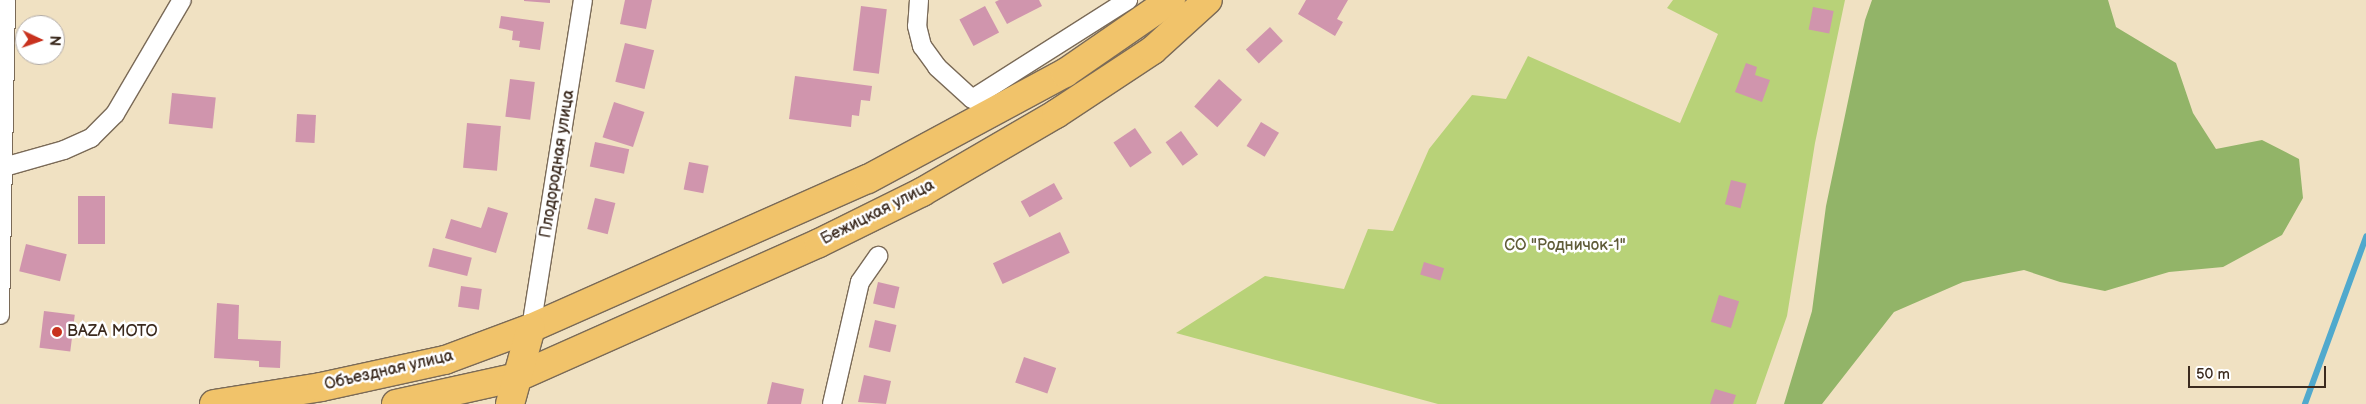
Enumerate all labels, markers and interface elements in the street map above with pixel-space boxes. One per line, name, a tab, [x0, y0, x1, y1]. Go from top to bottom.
north arrow	[15, 15, 65, 65]
text: N	[46, 35, 63, 46]
street label: Плодородная улица	[537, 89, 579, 239]
street label: Бежицкая улица	[818, 176, 938, 250]
park label: СО "Родничок-1"	[1504, 236, 1626, 256]
place label: BAZA MOTO	[67, 322, 158, 342]
marker: BAZA MOTO	[51, 326, 63, 338]
street label: Объездная улица	[323, 347, 455, 395]
scale bar	[2191, 356, 2328, 388]
text: 50 m	[2196, 365, 2230, 384]

